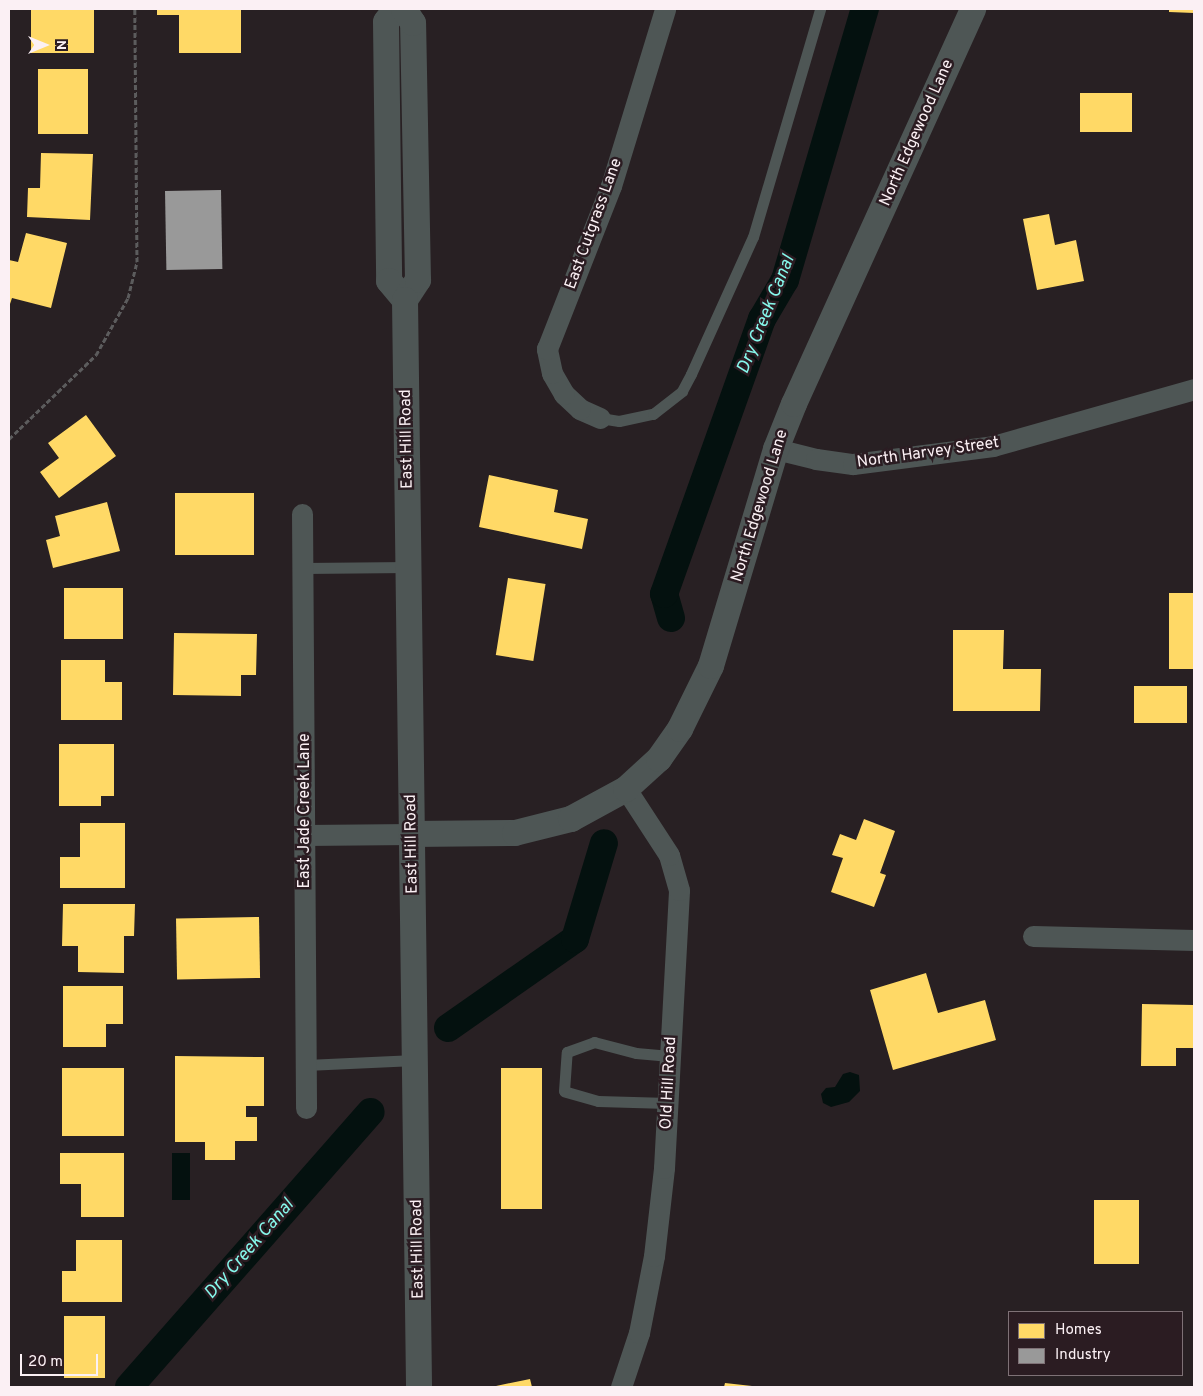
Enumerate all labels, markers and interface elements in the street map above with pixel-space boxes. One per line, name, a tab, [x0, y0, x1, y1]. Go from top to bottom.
north arrow	[20, 20, 70, 70]
text: N	[52, 40, 69, 50]
street label: North Edgewood Lane	[876, 57, 958, 209]
street label: East Cutgrass Lane	[561, 156, 627, 292]
water label: Dry Creek Canal	[733, 253, 801, 377]
street label: East Hill Road	[397, 389, 417, 489]
street label: North Edgewood Lane	[728, 427, 792, 585]
street label: North Harvey Street	[856, 434, 1000, 472]
street label: East Jade Creek Lane	[295, 733, 315, 889]
street label: East Hill Road	[402, 794, 422, 894]
street label: Old Hill Road	[657, 1036, 681, 1130]
water label: Dry Creek Canal	[201, 1195, 299, 1305]
street label: East Hill Road	[408, 1199, 428, 1299]
legend	[1008, 1311, 1183, 1376]
text: Homes	[1055, 1321, 1102, 1340]
scale bar	[22, 1344, 100, 1376]
text: Industry	[1055, 1346, 1111, 1365]
text: 20 m	[28, 1353, 63, 1372]

